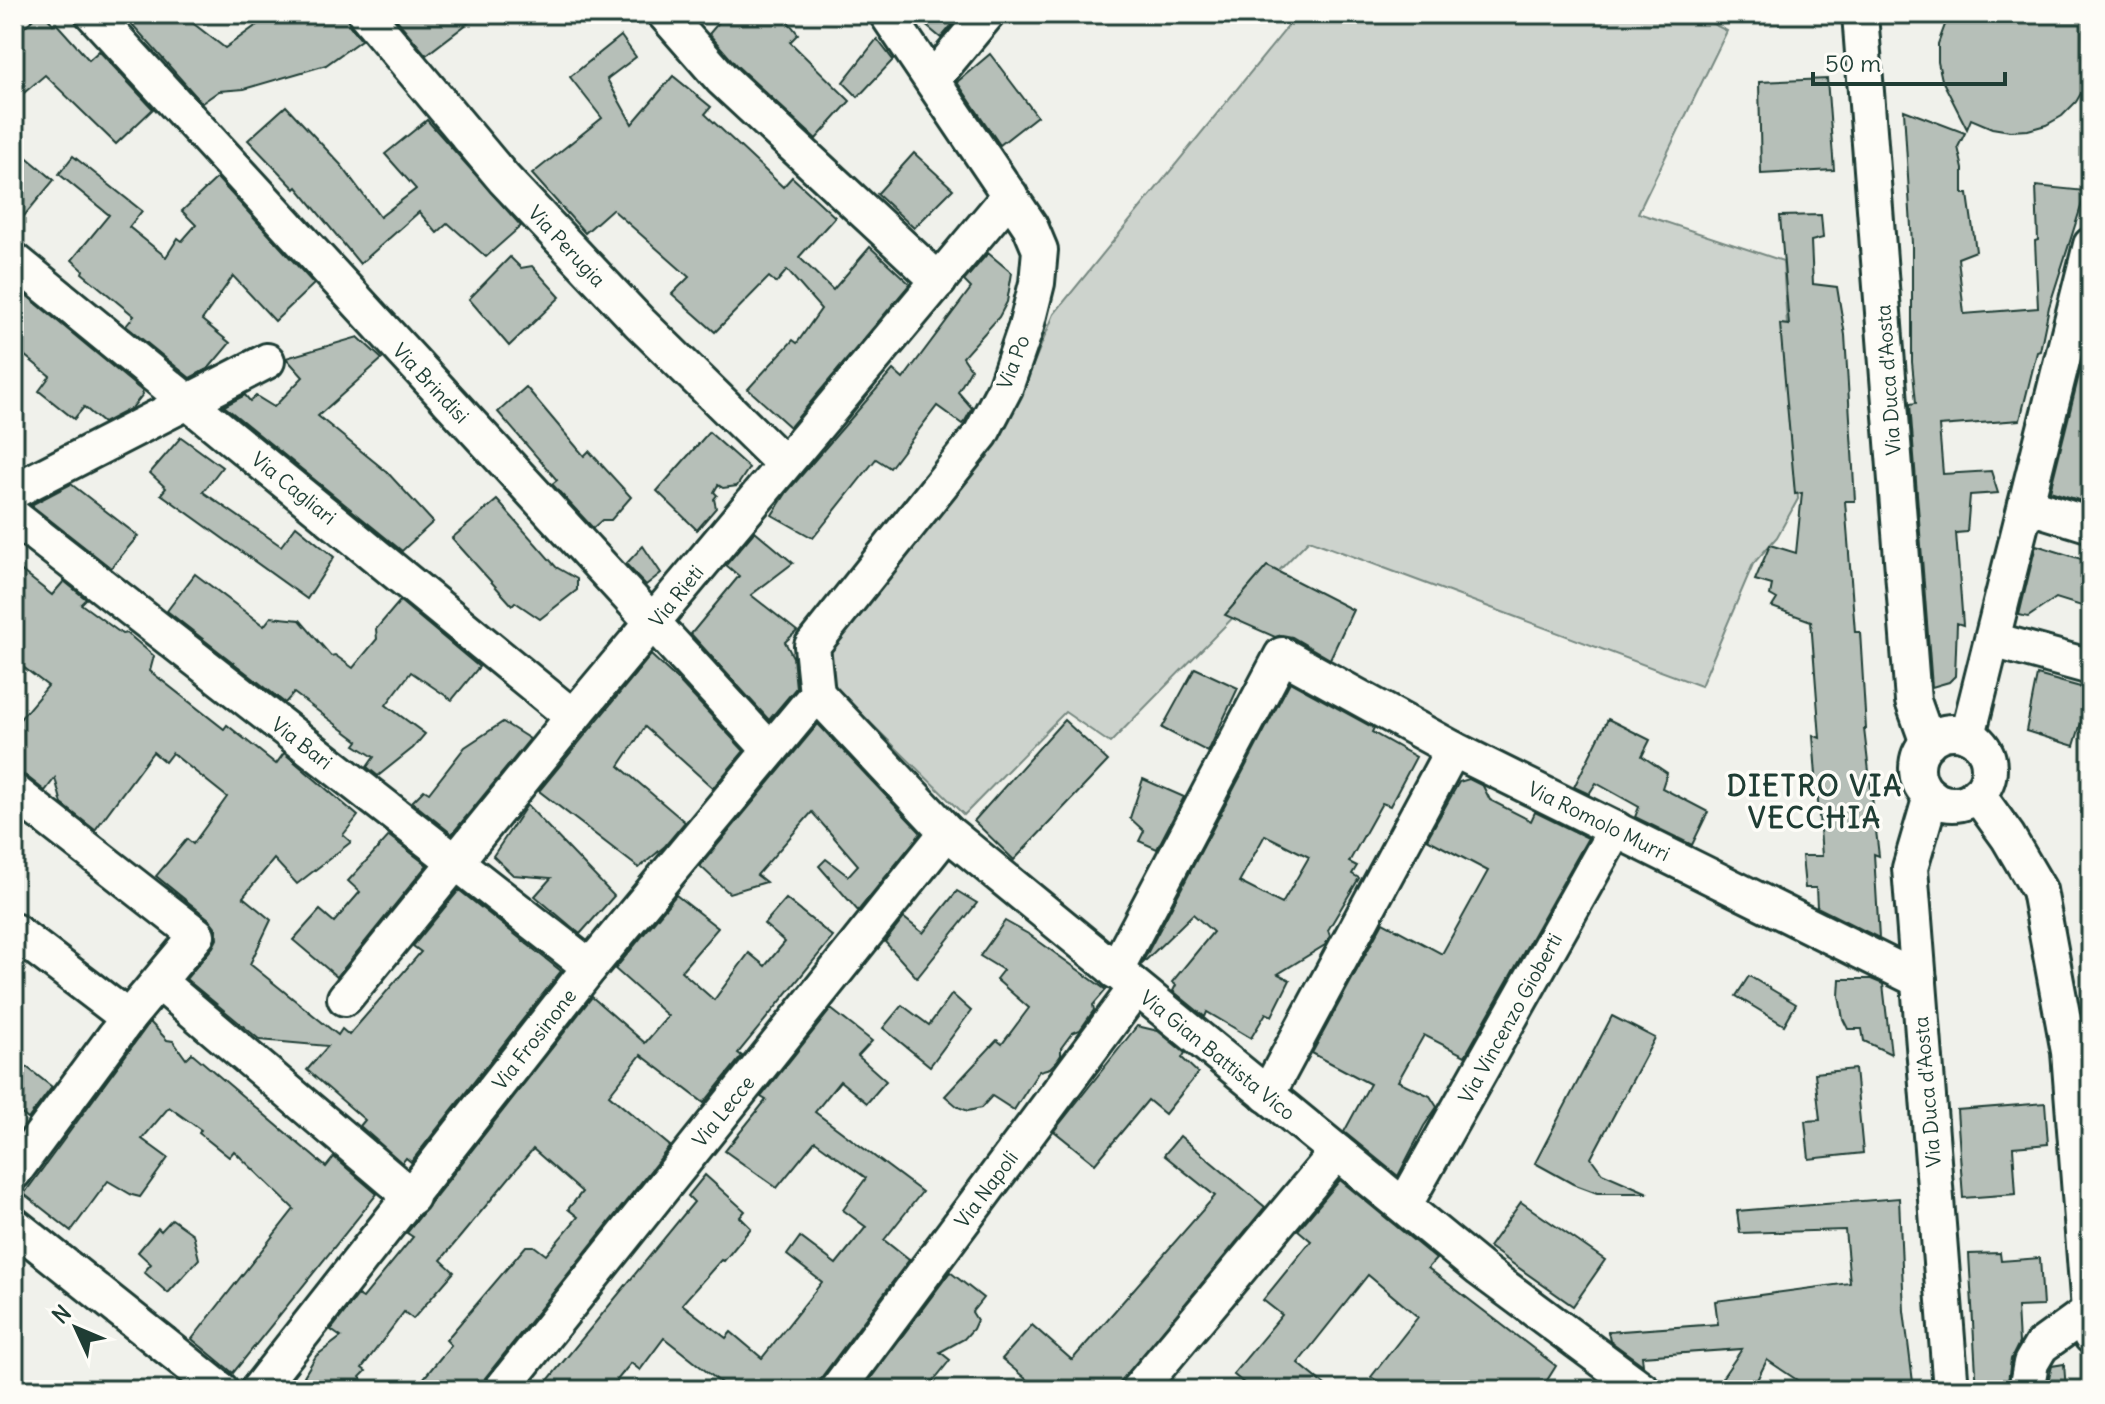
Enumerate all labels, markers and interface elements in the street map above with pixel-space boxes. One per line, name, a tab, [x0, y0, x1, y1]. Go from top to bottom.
scale bar	[1813, 36, 2005, 86]
text: 50 m	[1825, 48, 1881, 78]
street label: Via Perugia	[523, 200, 611, 292]
street label: Via Duca d'Aosta	[1870, 304, 1906, 456]
street label: Via Po	[991, 331, 1035, 393]
street label: Via Brindisi	[388, 338, 474, 428]
street label: Via Cagliari	[247, 446, 341, 530]
street label: Via Rieti	[644, 560, 708, 632]
street label: Via Bari	[267, 712, 337, 774]
district label: DIETRO VIA VECCHIA	[1727, 768, 1903, 836]
street label: Via Romolo Murri	[1524, 776, 1674, 866]
street label: Via Vincenzo Gioberti	[1453, 929, 1567, 1107]
street label: Via Frosinone	[487, 983, 581, 1095]
street label: Via Gian Battista Vico	[1135, 985, 1301, 1125]
street label: Via Duca d'Aosta	[1908, 1016, 1946, 1168]
street label: Via Lecce	[687, 1070, 759, 1152]
street label: Via Napoli	[949, 1146, 1023, 1232]
north arrow	[36, 1288, 116, 1368]
text: N	[46, 1299, 77, 1329]

